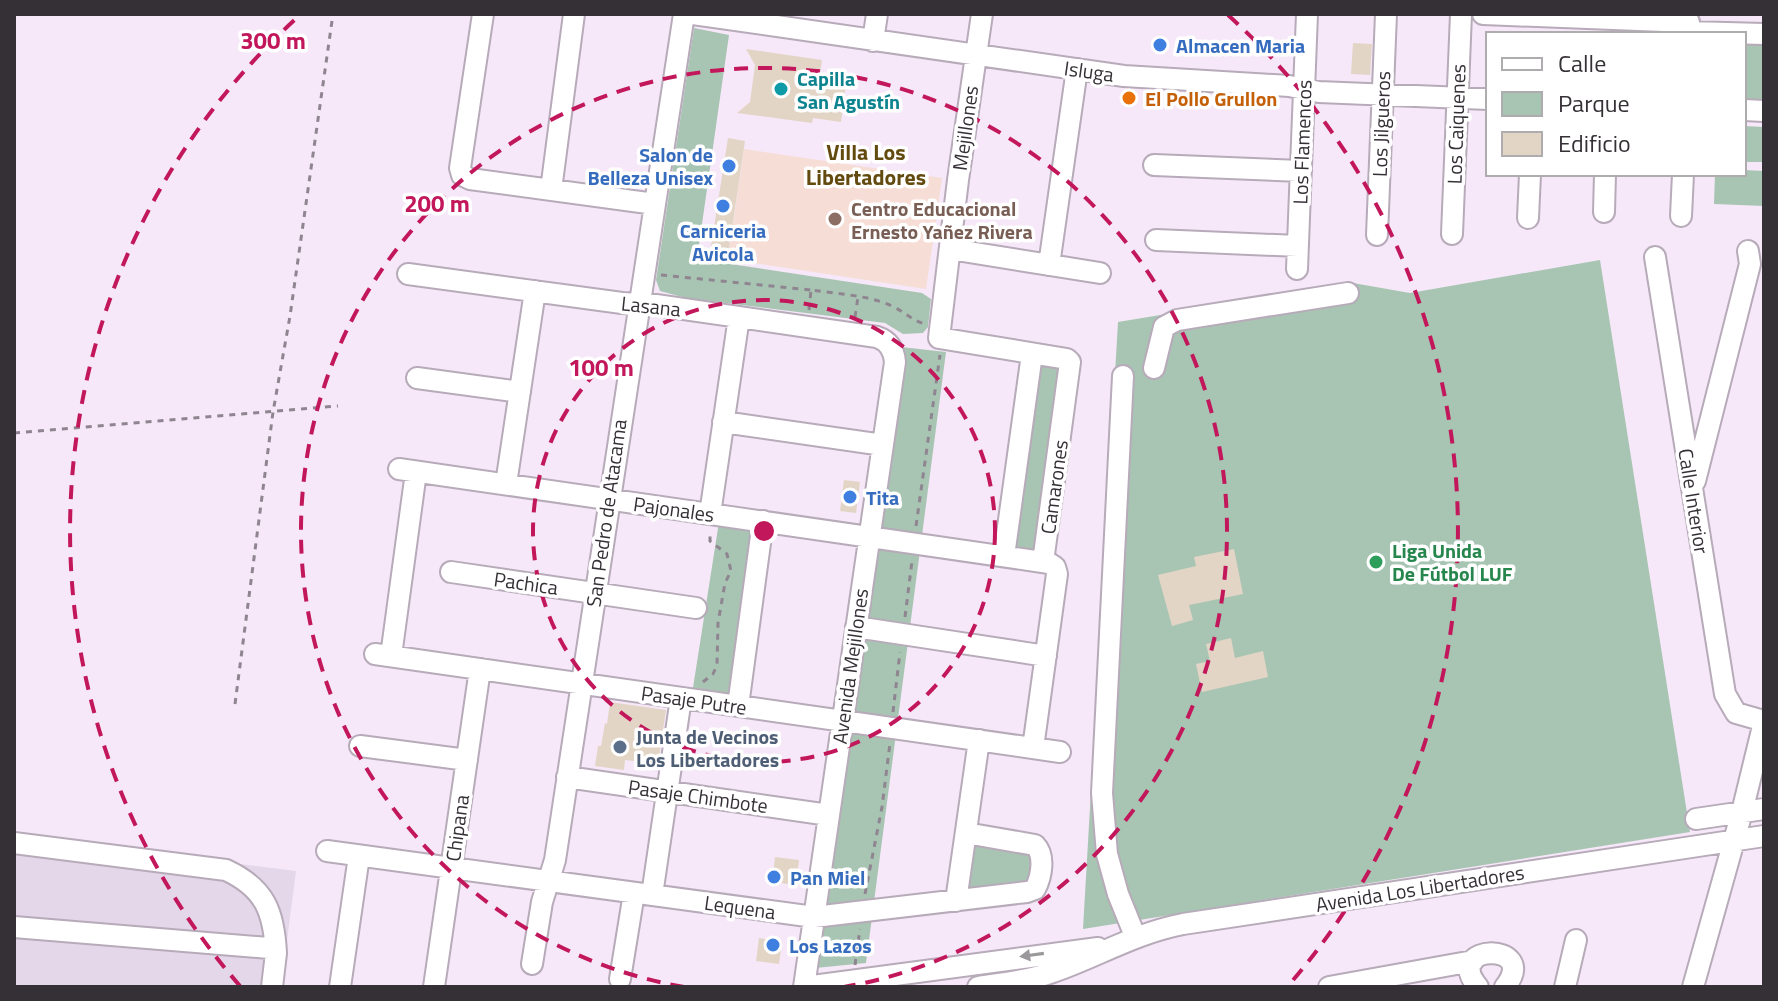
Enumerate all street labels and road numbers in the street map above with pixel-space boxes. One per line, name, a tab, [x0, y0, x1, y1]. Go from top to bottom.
street label: Isluga	[1062, 52, 1116, 90]
street label: Los Caiquenes	[1438, 63, 1474, 185]
street label: Los Jilgueros	[1364, 70, 1398, 178]
street label: Los Flamencos	[1284, 79, 1320, 205]
street label: Mejillones	[944, 84, 986, 172]
street label: Lasana	[620, 287, 682, 325]
street label: San Pedro de Atacama	[577, 417, 635, 609]
street label: Camarones	[1032, 438, 1076, 536]
street label: Calle Interior	[1670, 446, 1718, 556]
street label: Pajonales	[631, 488, 717, 530]
street label: Pachica	[492, 563, 560, 603]
street label: Avenida Mejillones	[824, 586, 876, 746]
street label: Pasaje Putre	[639, 677, 749, 723]
street label: Pasaje Chimbote	[626, 771, 770, 821]
street label: Chipana	[437, 793, 477, 863]
street label: Avenida Los Libertadores	[1313, 856, 1527, 920]
street label: Lequena	[702, 887, 778, 927]

